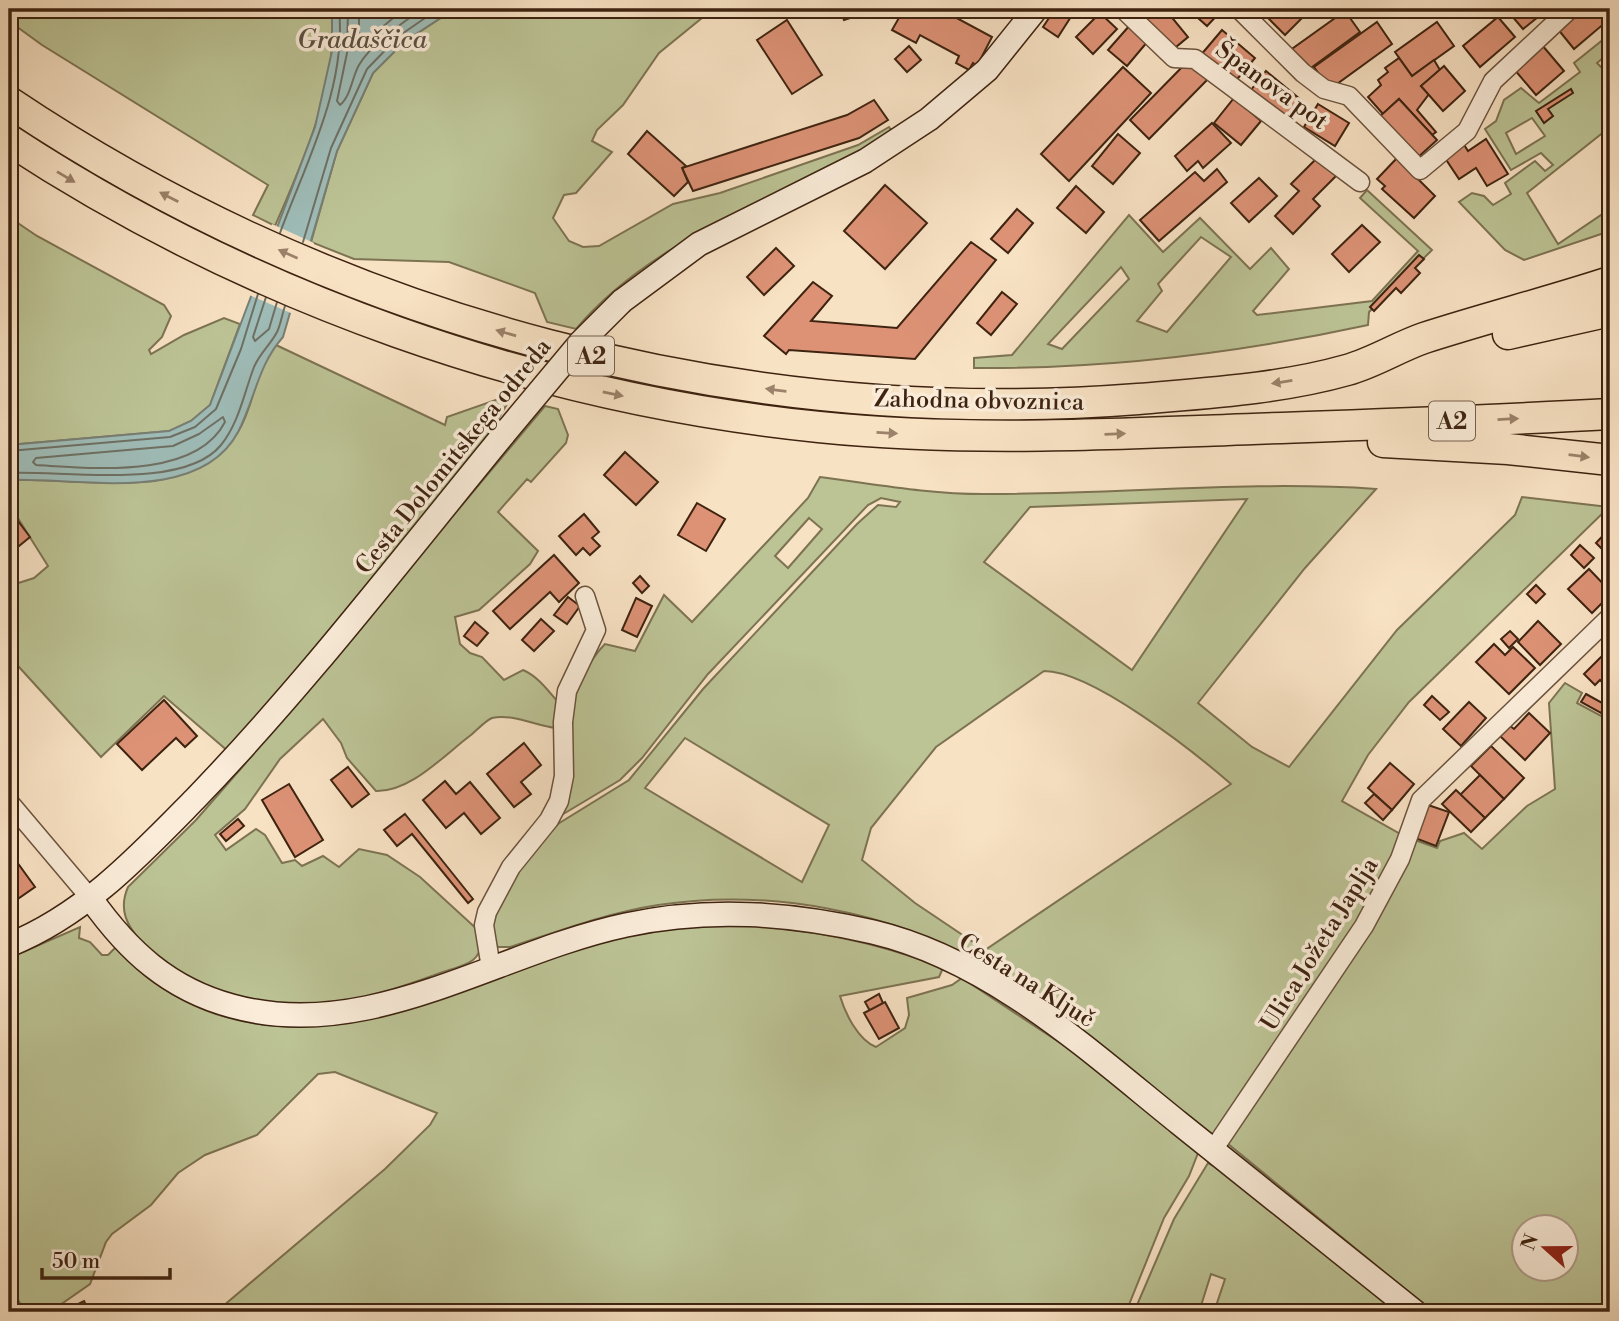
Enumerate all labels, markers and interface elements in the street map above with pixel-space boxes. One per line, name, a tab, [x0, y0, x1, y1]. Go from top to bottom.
water label: Gradaščica	[297, 24, 428, 56]
street label: Španova pot	[1209, 33, 1335, 137]
one-way arrow	[57, 170, 76, 183]
one-way arrow	[159, 191, 179, 203]
one-way arrow	[278, 248, 298, 260]
one-way arrow	[495, 328, 516, 338]
street label: Cesta Dolomitskega odreda	[349, 332, 559, 581]
road number: A2	[568, 336, 614, 376]
one-way arrow	[1271, 377, 1293, 388]
one-way arrow	[765, 384, 787, 395]
street label: Zahodna obvoznica	[874, 384, 1085, 418]
one-way arrow	[602, 389, 624, 400]
road number: A2	[1429, 402, 1475, 440]
one-way arrow	[1497, 413, 1519, 424]
one-way arrow	[877, 427, 899, 438]
one-way arrow	[1104, 429, 1126, 440]
one-way arrow	[1568, 451, 1590, 462]
street label: Ulica Jožeta Japlja	[1254, 852, 1386, 1037]
street label: Cesta na Ključ	[953, 927, 1100, 1035]
north arrow	[1510, 1212, 1580, 1282]
text: N	[1516, 1231, 1544, 1254]
scale bar	[42, 1237, 170, 1281]
text: 50 m	[52, 1249, 100, 1275]

